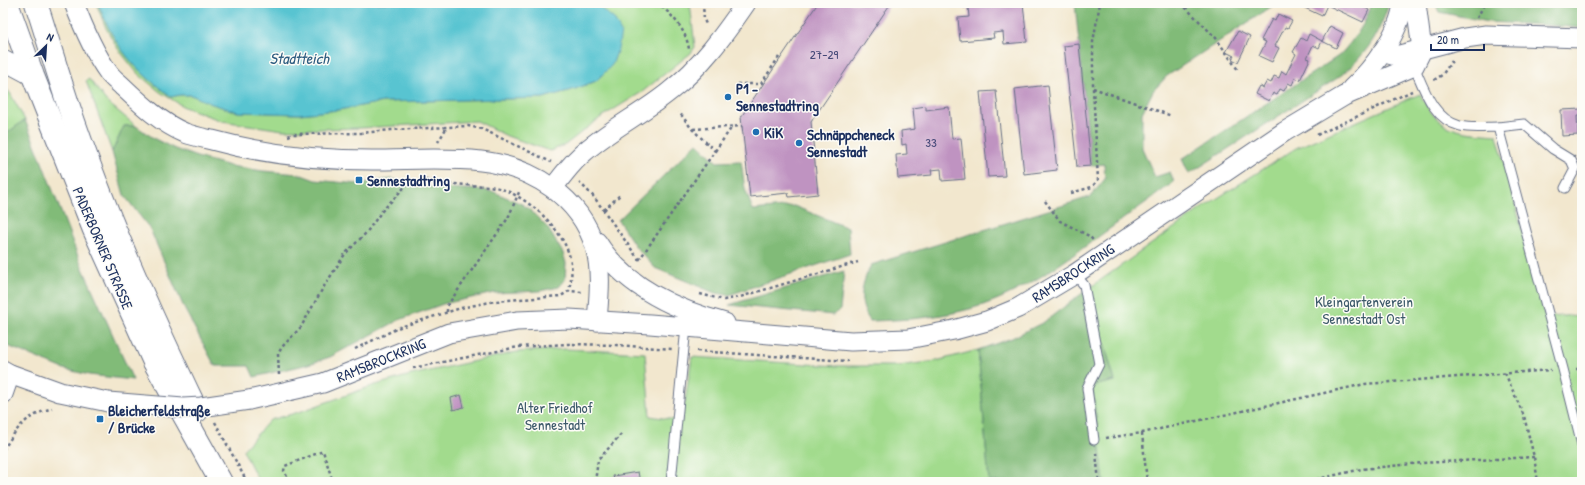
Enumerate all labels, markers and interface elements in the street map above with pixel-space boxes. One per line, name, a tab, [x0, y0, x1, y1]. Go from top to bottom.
north arrow	[26, 26, 66, 66]
scale bar	[1431, 26, 1484, 52]
text: N	[45, 29, 56, 45]
text: 20 m	[1437, 31, 1459, 48]
house number: 27-29	[810, 45, 839, 63]
water label: Stadtteich	[269, 47, 330, 69]
place label: P1 - Sennestadtring	[736, 78, 819, 117]
marker: P1 - Sennestadtring	[723, 92, 733, 102]
place label: KiK	[764, 122, 783, 143]
place label: Schnäppcheneck Sennestadt	[807, 124, 895, 162]
marker: KiK	[751, 127, 761, 137]
house number: 33	[925, 133, 937, 151]
marker: Schnäppcheneck Sennestadt	[794, 138, 804, 148]
place label: Sennestadtring	[367, 170, 450, 192]
marker: Sennestadtring	[354, 175, 364, 185]
street label: PADERBORNER STRASSE	[68, 184, 138, 313]
street label: RAMSBROCKRING	[1028, 238, 1119, 307]
park label: Kleingartenverein Sennestadt Ost	[1315, 291, 1413, 329]
street label: RAMSBROCKRING	[333, 332, 429, 387]
park label: Alter Friedhof Sennestadt	[517, 397, 594, 435]
place label: Bleicherfeldstraße / Brücke	[108, 400, 211, 438]
marker: Bleicherfeldstraße / Brücke	[95, 414, 105, 424]

